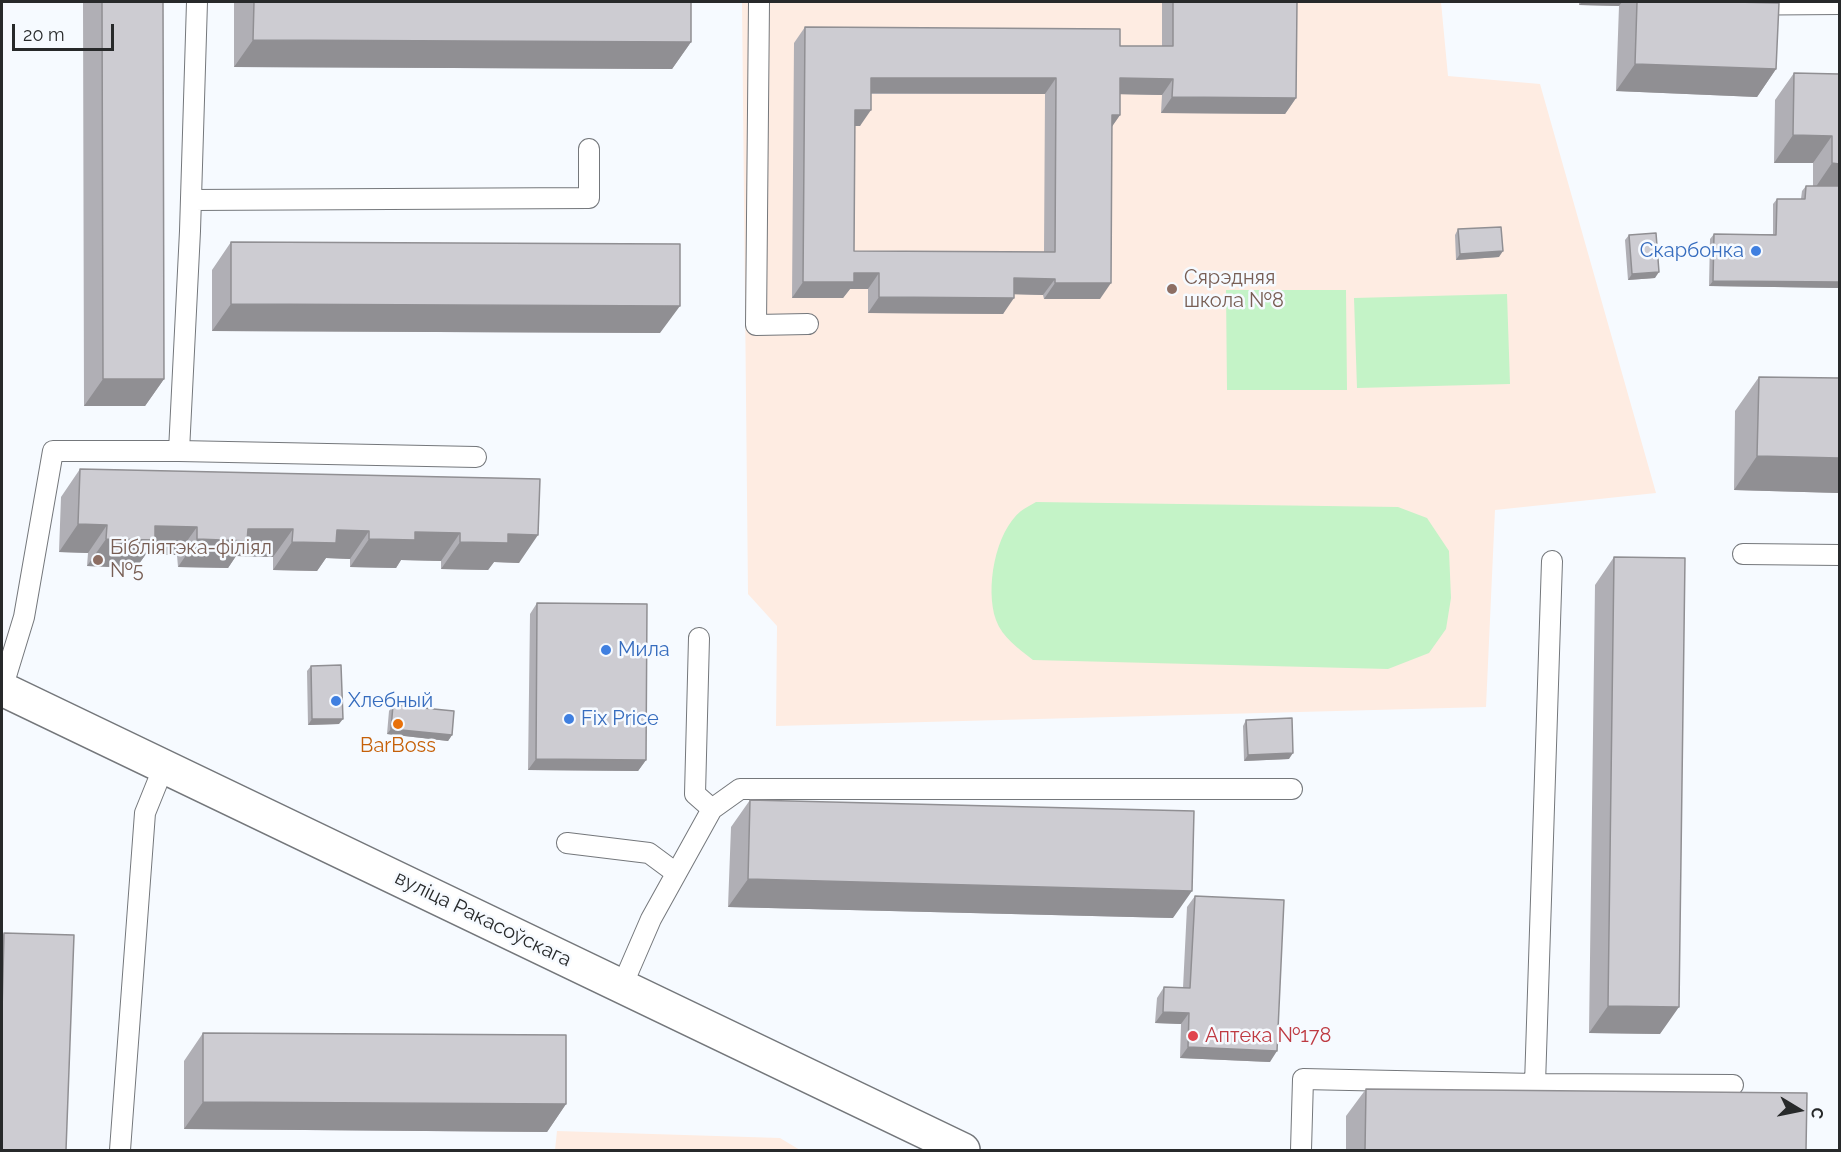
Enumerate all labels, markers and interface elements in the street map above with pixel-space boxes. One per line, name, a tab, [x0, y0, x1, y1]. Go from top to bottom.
scale bar	[15, 12, 117, 50]
text: 20 m	[23, 24, 65, 45]
place label: Скарбонка	[1640, 239, 1744, 263]
marker: Скарбонка	[1749, 244, 1763, 258]
place label: Сярэдняя школа №8	[1184, 266, 1284, 313]
marker: Сярэдняя школа №8	[1165, 282, 1179, 296]
place label: Бібліятэка-філіял №5	[110, 536, 272, 583]
marker: Бібліятэка-філіял №5	[91, 553, 105, 567]
place label: Мила	[618, 638, 670, 662]
marker: Мила	[599, 643, 613, 657]
place label: Хлебный	[348, 689, 433, 713]
marker: Хлебный	[329, 694, 343, 708]
place label: Fix Price	[581, 707, 659, 731]
marker: Fix Price	[562, 712, 576, 726]
marker: BarBoss	[391, 717, 405, 731]
place label: BarBoss	[360, 734, 436, 758]
street label: вуліца Ракасоўскага	[391, 866, 575, 972]
place label: Аптека №178	[1205, 1024, 1331, 1048]
marker: Аптека №178	[1186, 1029, 1200, 1043]
north arrow	[1769, 1080, 1829, 1140]
text: С	[1807, 1106, 1828, 1120]

